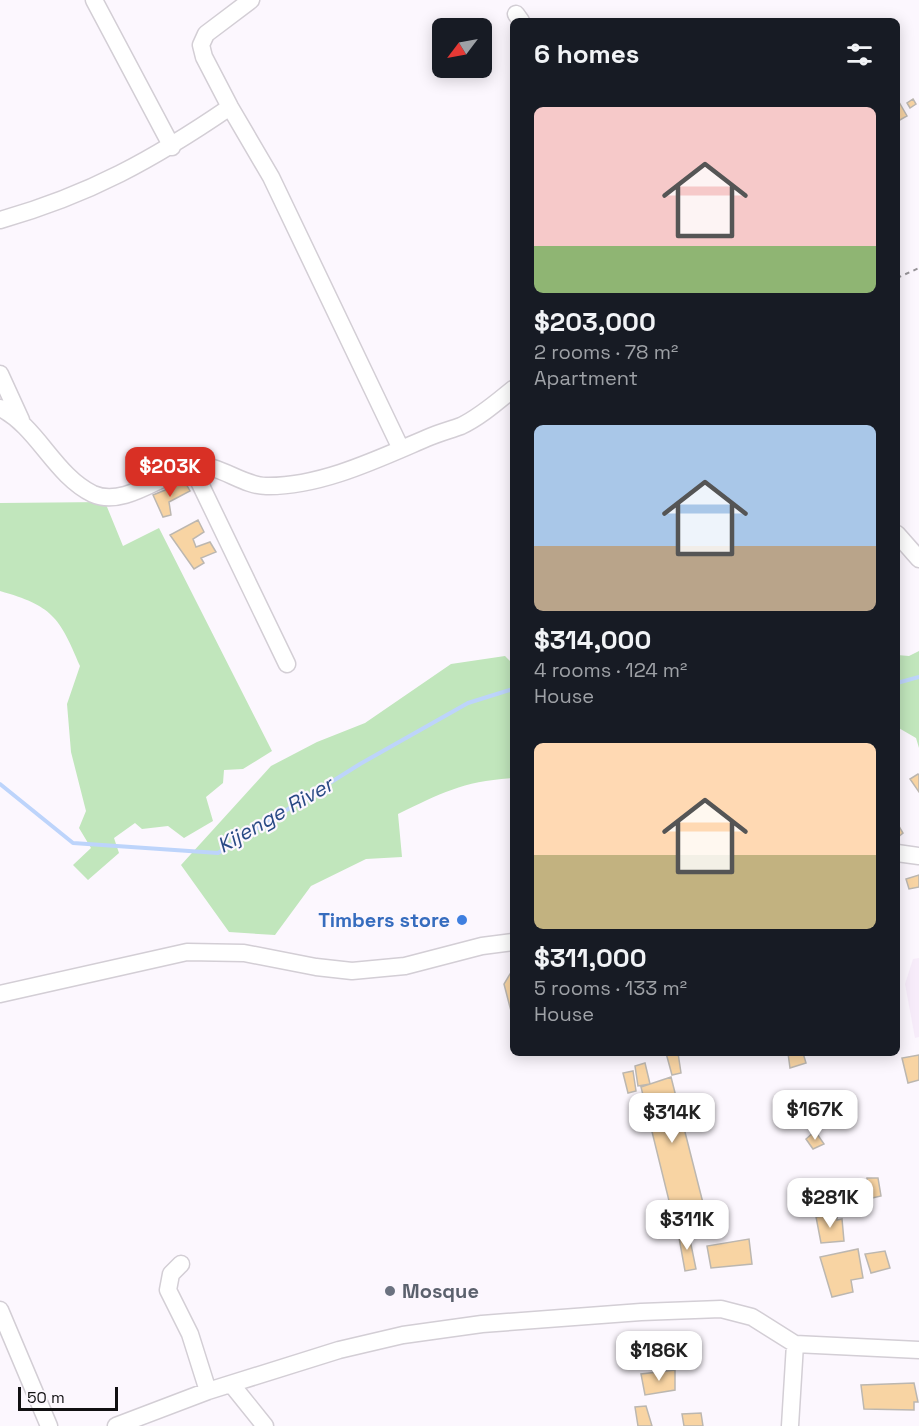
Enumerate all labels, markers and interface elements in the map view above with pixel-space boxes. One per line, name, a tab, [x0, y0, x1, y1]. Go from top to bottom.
north arrow	[432, 18, 492, 78]
map controls	[432, 18, 492, 78]
text: 6 homes	[534, 37, 639, 71]
icon: filters	[843, 38, 876, 71]
icon: home	[651, 146, 759, 254]
text: $203,000	[534, 305, 656, 339]
text: 2 rooms · 78 m²	[534, 339, 678, 365]
text: Apartment	[534, 365, 638, 391]
pin: $203K	[128, 447, 212, 498]
text: $203K	[139, 453, 201, 479]
icon: home	[651, 464, 759, 572]
text: $314,000	[534, 623, 651, 657]
text: 4 rooms · 124 m²	[534, 657, 687, 683]
text: House	[534, 683, 594, 709]
water label: Kijenge River	[212, 769, 339, 859]
icon: home	[651, 782, 759, 890]
place label: Timbers store	[318, 907, 450, 933]
marker: Timbers store	[455, 913, 469, 927]
text: $311,000	[534, 941, 646, 975]
text: 5 rooms · 133 m²	[534, 975, 687, 1001]
text: House	[534, 1001, 594, 1027]
pin: $167K	[773, 1090, 857, 1141]
pin: $314K	[630, 1093, 714, 1144]
text: $167K	[787, 1096, 843, 1122]
text: $314K	[643, 1099, 701, 1125]
pin: $281K	[788, 1178, 872, 1229]
text: $281K	[801, 1184, 859, 1210]
pin: $311K	[645, 1200, 729, 1251]
text: $311K	[660, 1206, 714, 1232]
place label: Mosque	[402, 1278, 479, 1304]
marker: Mosque	[383, 1284, 397, 1298]
pin: $186K	[617, 1331, 701, 1382]
text: $186K	[630, 1337, 688, 1363]
scale bar	[18, 1384, 118, 1412]
text: 50 m	[27, 1387, 65, 1408]

